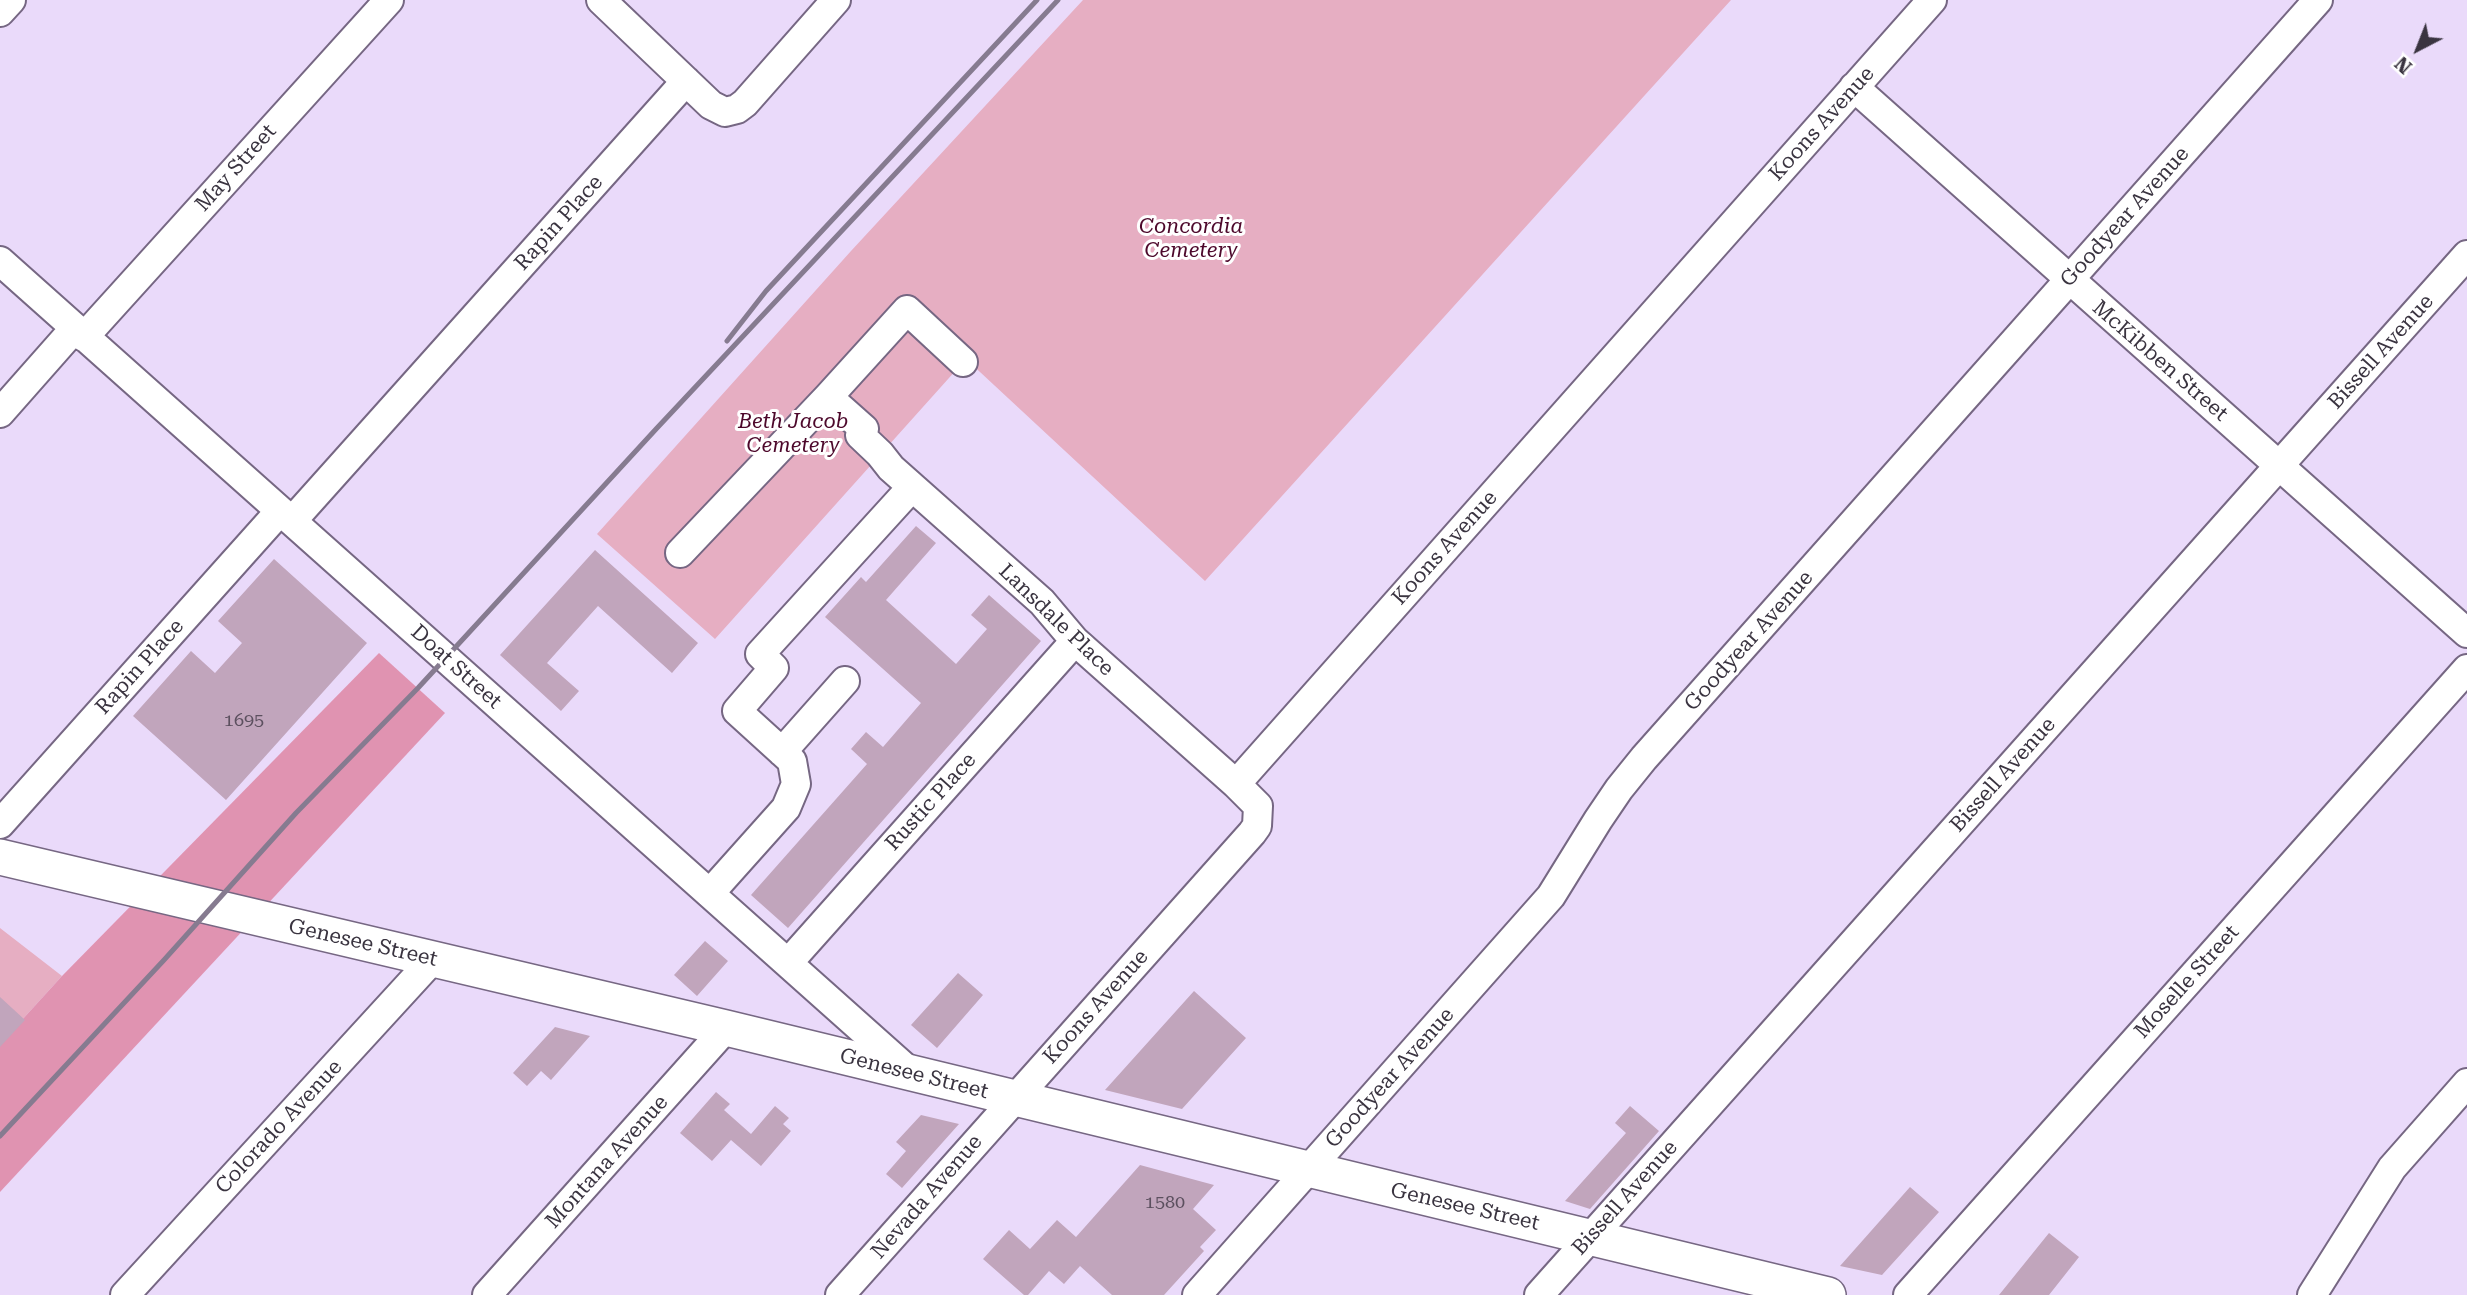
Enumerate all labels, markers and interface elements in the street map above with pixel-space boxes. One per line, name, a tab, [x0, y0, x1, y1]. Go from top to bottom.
north arrow	[2383, 14, 2453, 84]
text: N	[2390, 52, 2417, 78]
street label: Koons Avenue	[1764, 62, 1880, 186]
street label: May Street	[190, 119, 282, 217]
street label: Goodyear Avenue	[2055, 142, 2195, 292]
street label: Rapin Place	[510, 170, 608, 276]
park label: Concordia Cemetery	[1139, 214, 1243, 264]
street label: Bissell Avenue	[2323, 290, 2439, 414]
street label: McKibben Street	[2087, 295, 2233, 427]
park label: Beth Jacob Cemetery	[738, 409, 848, 459]
street label: Koons Avenue	[1387, 486, 1503, 610]
street label: Lansdale Place	[993, 559, 1119, 681]
street label: Goodyear Avenue	[1679, 566, 1819, 716]
street label: Rapin Place	[91, 614, 189, 720]
street label: Doat Street	[405, 620, 507, 714]
house number: 1695	[224, 710, 264, 732]
street label: Bissell Avenue	[1945, 713, 2061, 837]
street label: Rustic Place	[880, 748, 982, 856]
street label: Genesee Street	[286, 914, 440, 972]
street label: Moselle Street	[2129, 920, 2245, 1044]
street label: Koons Avenue	[1038, 945, 1154, 1069]
street label: Goodyear Avenue	[1320, 1003, 1460, 1153]
street label: Genesee Street	[837, 1043, 991, 1105]
street label: Colorado Avenue	[210, 1055, 348, 1199]
street label: Montana Avenue	[540, 1090, 674, 1234]
street label: Nevada Avenue	[866, 1130, 988, 1264]
street label: Bissell Avenue	[1567, 1136, 1683, 1260]
street label: Genesee Street	[1388, 1178, 1542, 1236]
house number: 1580	[1145, 1192, 1185, 1214]

